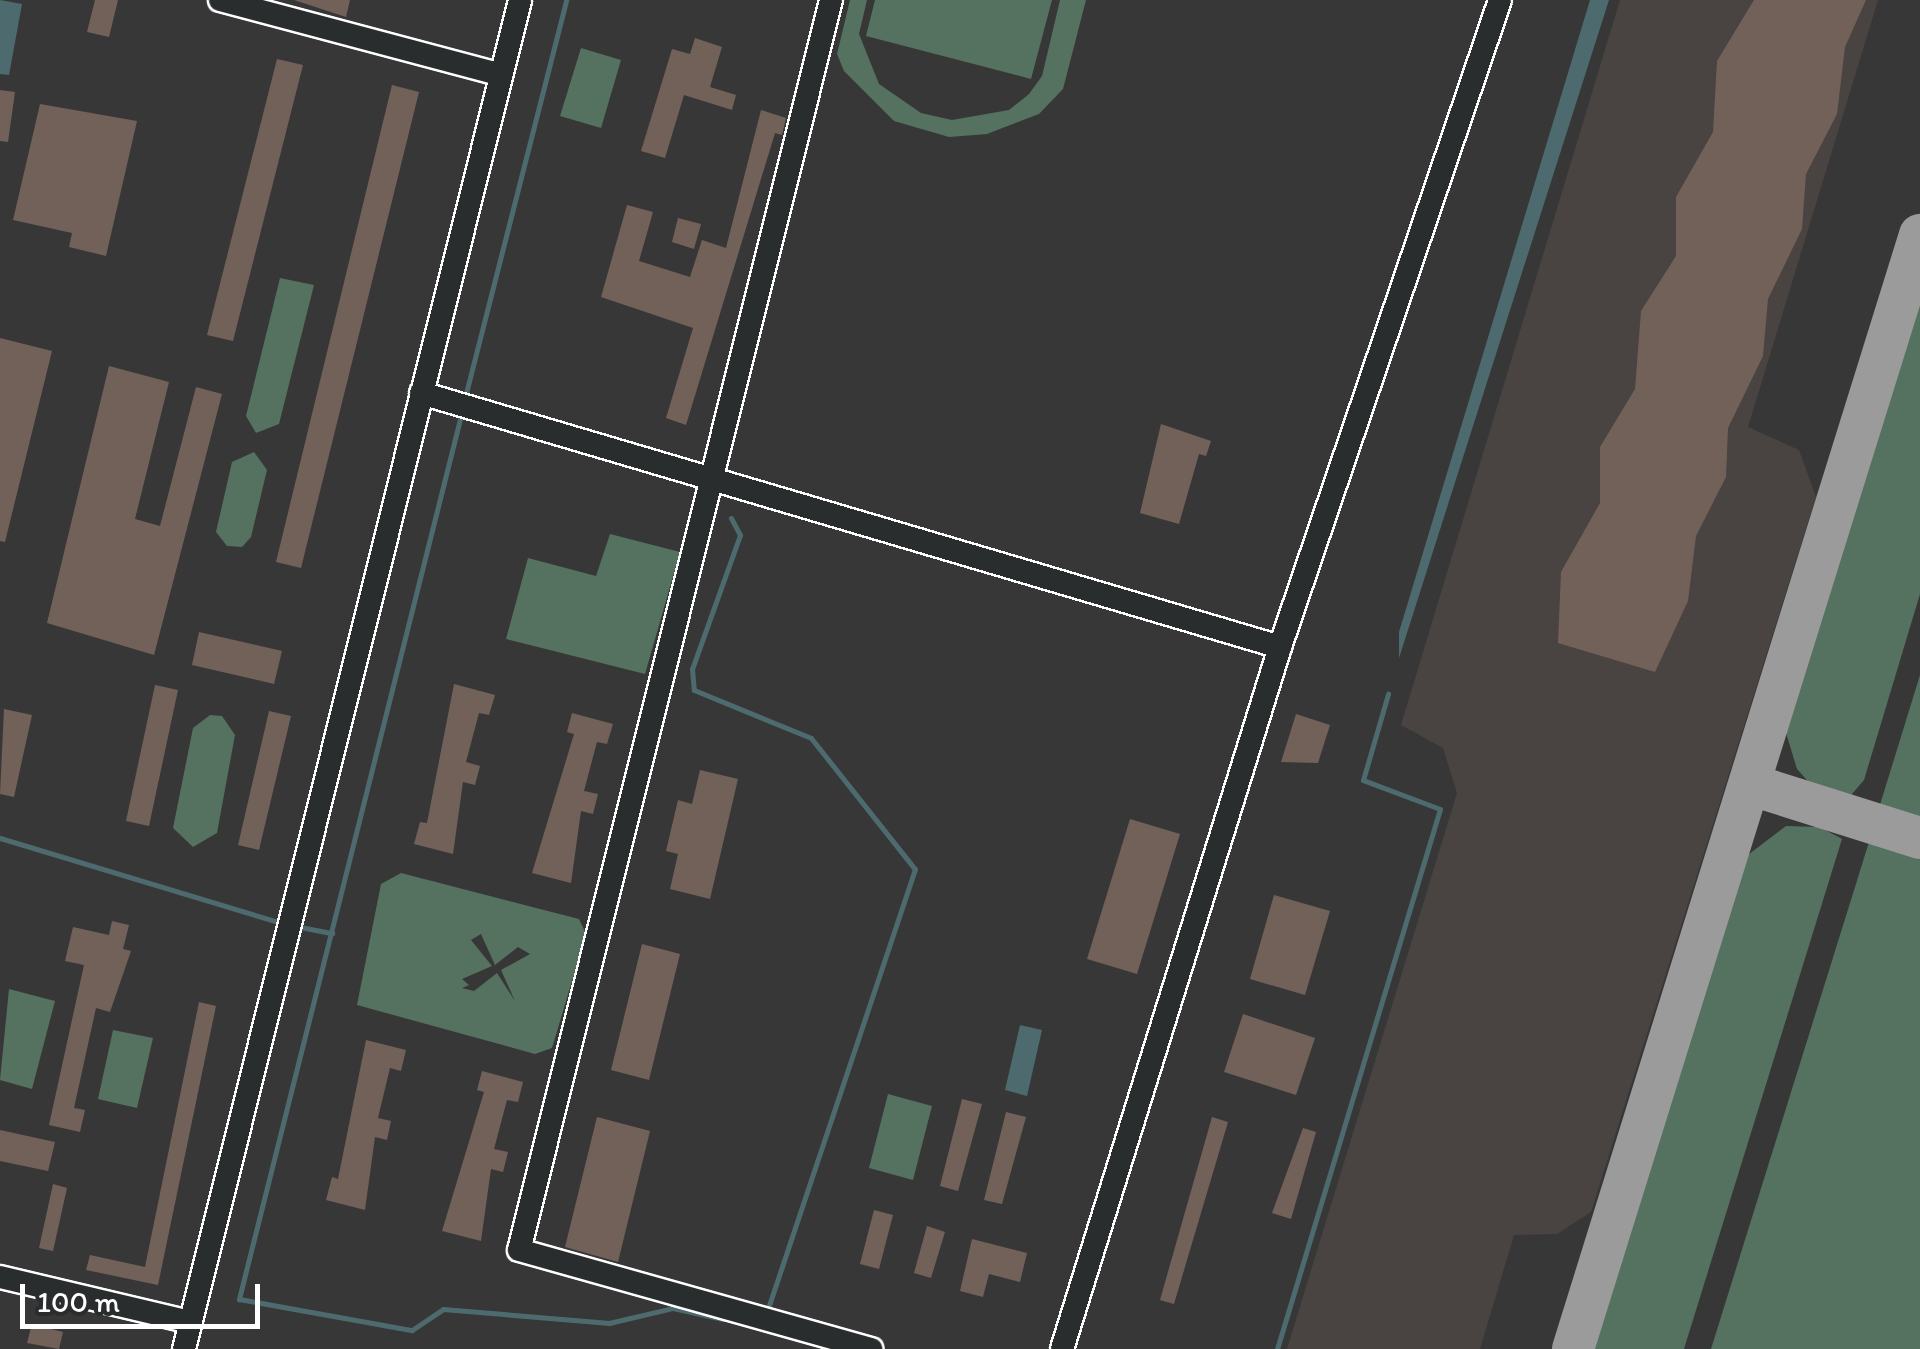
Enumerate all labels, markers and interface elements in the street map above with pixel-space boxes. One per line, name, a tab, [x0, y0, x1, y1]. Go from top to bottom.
scale bar	[25, 1264, 265, 1326]
text: 100 m	[37, 1283, 120, 1320]

